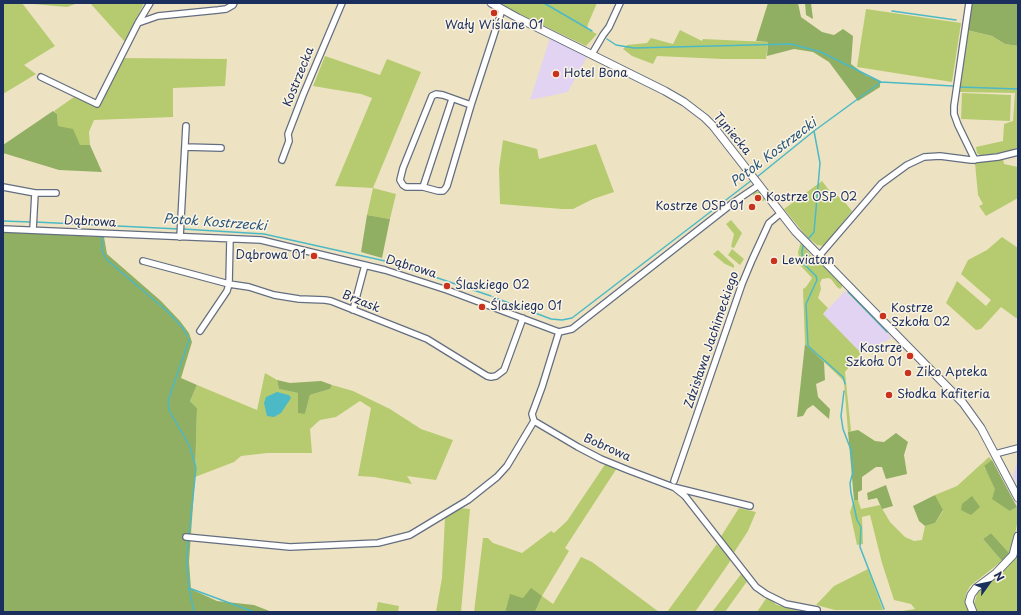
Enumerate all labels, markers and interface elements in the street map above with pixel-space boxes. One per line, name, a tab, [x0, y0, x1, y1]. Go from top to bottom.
marker: Wały Wiślane 01	[489, 8, 499, 18]
place label: Wały Wiślane 01	[445, 19, 543, 33]
street label: Kostrzecka	[280, 45, 318, 109]
place label: Hotel Bona	[564, 67, 628, 81]
marker: Hotel Bona	[551, 69, 561, 79]
street label: Tyniecka	[710, 110, 754, 158]
water label: Potok Kostrzecki	[728, 116, 820, 190]
place label: Kostrze OSP 02	[766, 191, 857, 205]
marker: Kostrze OSP 02	[753, 193, 763, 203]
place label: Kostrze OSP 01	[655, 200, 744, 214]
marker: Kostrze OSP 01	[747, 202, 757, 212]
water label: Potok Kostrzecki	[163, 212, 267, 234]
street label: Dąbrowa	[63, 213, 117, 231]
place label: Dąbrowa 01	[235, 249, 306, 263]
marker: Dąbrowa 01	[309, 251, 319, 261]
street label: Dąbrowa	[384, 252, 438, 282]
place label: Lewiatan	[782, 254, 835, 268]
marker: Lewiatan	[769, 256, 779, 266]
street label: Zdzisława Jachimeckiego	[682, 270, 742, 410]
place label: Ślaskiego 02	[455, 279, 530, 293]
marker: Ślaskiego 02	[442, 281, 452, 291]
street label: Brzask	[340, 288, 382, 316]
place label: Ślaskiego 01	[490, 300, 562, 314]
marker: Ślaskiego 01	[477, 302, 487, 312]
place label: Kostrze Szkoła 02	[891, 302, 950, 330]
marker: Kostrze Szkoła 02	[878, 311, 888, 321]
place label: Kostrze Szkoła 01	[845, 342, 902, 370]
marker: Kostrze Szkoła 01	[905, 351, 915, 361]
place label: Ziko Apteka	[916, 366, 987, 380]
marker: Ziko Apteka	[903, 368, 913, 378]
place label: Słodka Kafiteria	[897, 388, 990, 402]
marker: Słodka Kafiteria	[884, 390, 894, 400]
street label: Bobrowa	[581, 431, 633, 465]
north arrow	[969, 563, 1009, 603]
text: N	[990, 568, 1009, 584]

